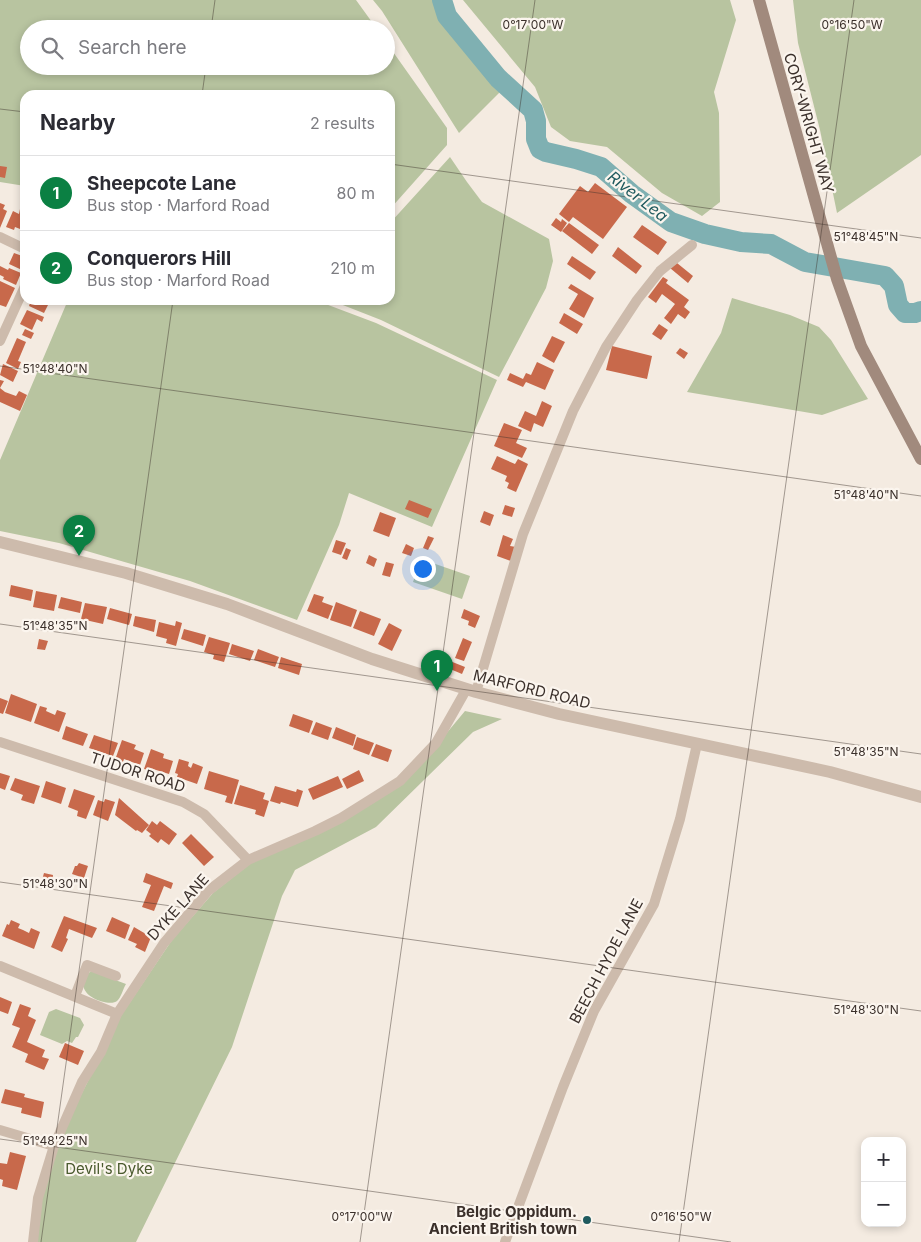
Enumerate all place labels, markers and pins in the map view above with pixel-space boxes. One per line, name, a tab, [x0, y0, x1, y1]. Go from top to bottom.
pin: 2	[63, 515, 95, 556]
pin: 1	[421, 650, 453, 691]
place label: Belgic Oppidum. Ancient British town	[429, 1202, 577, 1238]
marker: Belgic Oppidum. Ancient British town	[581, 1214, 593, 1226]

